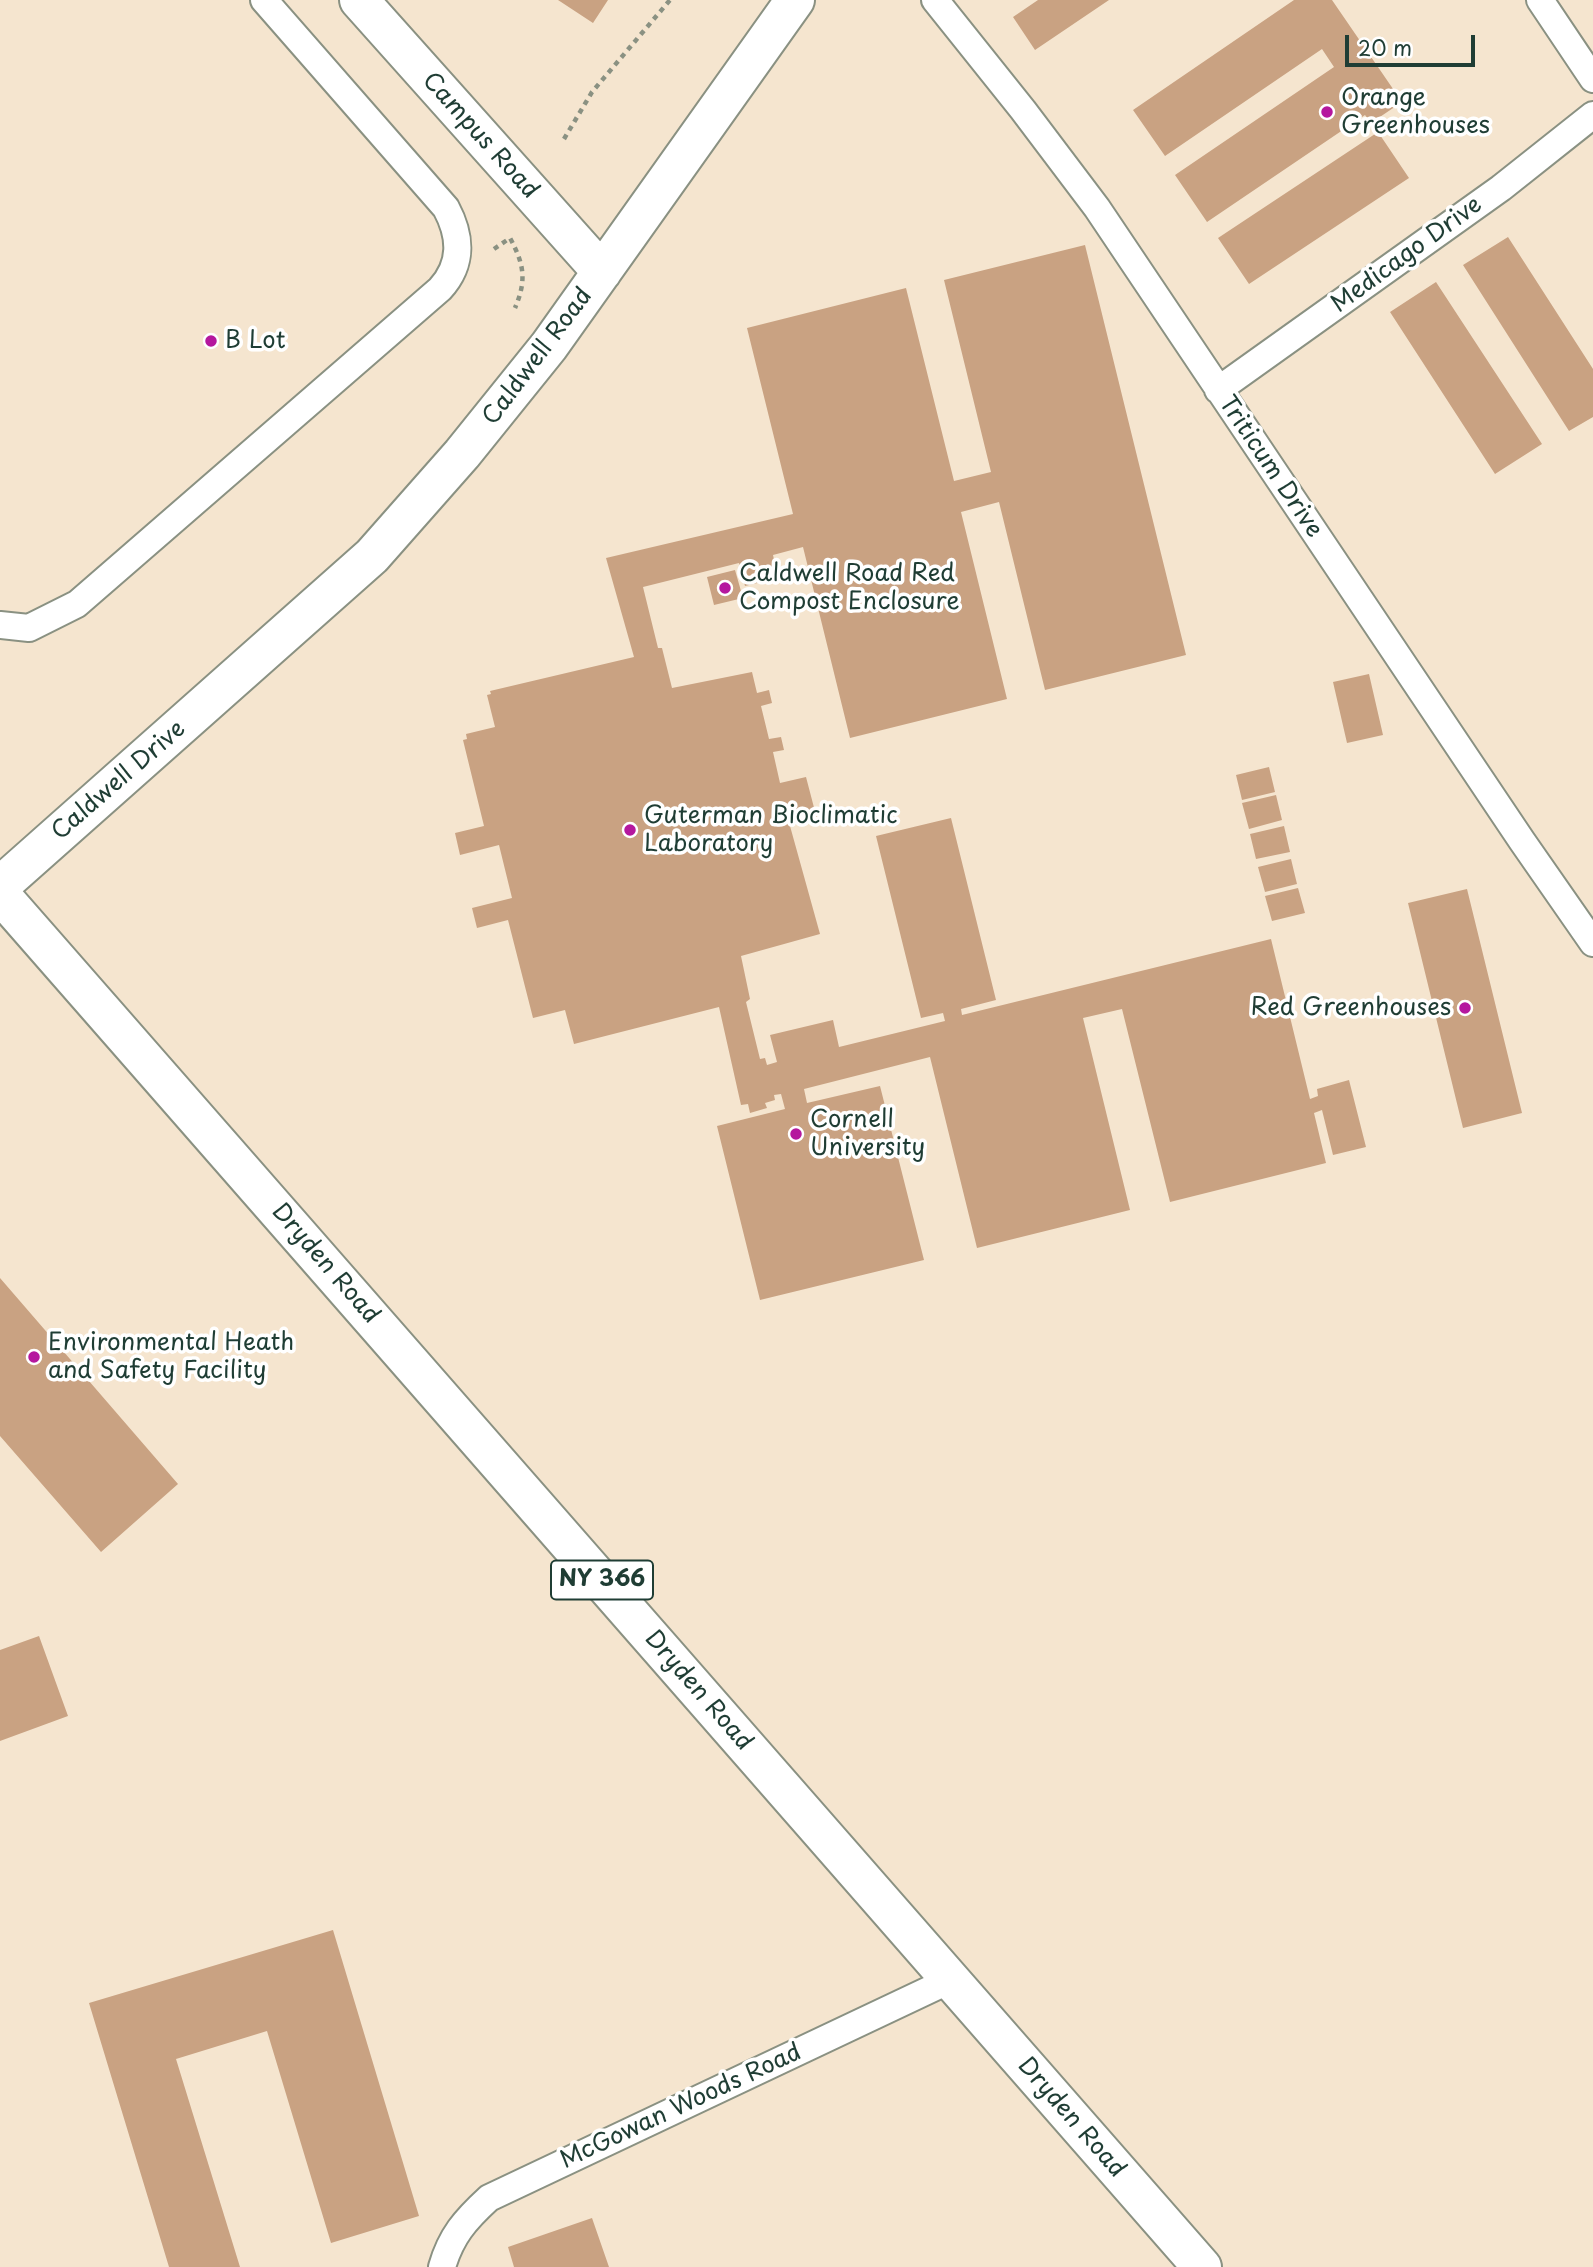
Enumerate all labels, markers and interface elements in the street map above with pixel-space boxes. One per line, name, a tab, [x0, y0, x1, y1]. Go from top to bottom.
scale bar	[1348, 21, 1478, 65]
text: 20 m	[1358, 31, 1412, 63]
street label: Campus Road	[416, 67, 544, 205]
place label: Orange Greenhouses	[1341, 84, 1490, 140]
marker: Orange Greenhouses	[1319, 104, 1335, 120]
street label: Medicago Drive	[1326, 191, 1488, 319]
street label: Caldwell Road	[477, 283, 599, 431]
place label: B Lot	[225, 327, 286, 355]
marker: B Lot	[203, 333, 219, 349]
street label: Triticum Drive	[1212, 391, 1328, 543]
place label: Caldwell Road Red Compost Enclosure	[739, 560, 959, 616]
marker: Caldwell Road Red Compost Enclosure	[717, 580, 733, 596]
street label: Caldwell Drive	[46, 715, 192, 847]
place label: Guterman Bioclimatic Laboratory	[644, 802, 898, 858]
marker: Guterman Bioclimatic Laboratory	[622, 822, 638, 838]
place label: Red Greenhouses	[1250, 994, 1451, 1022]
marker: Red Greenhouses	[1457, 1000, 1473, 1016]
place label: Cornell University	[810, 1106, 925, 1162]
marker: Cornell University	[788, 1126, 804, 1142]
street label: Dryden Road	[265, 1198, 385, 1330]
place label: Environmental Heath and Safety Facility	[48, 1329, 294, 1385]
marker: Environmental Heath and Safety Facility	[26, 1349, 42, 1365]
road number: NY 366	[551, 1560, 653, 1600]
street label: Dryden Road	[638, 1625, 758, 1757]
street label: McGowan Woods Road	[556, 2038, 806, 2176]
street label: Dryden Road	[1011, 2052, 1131, 2184]

